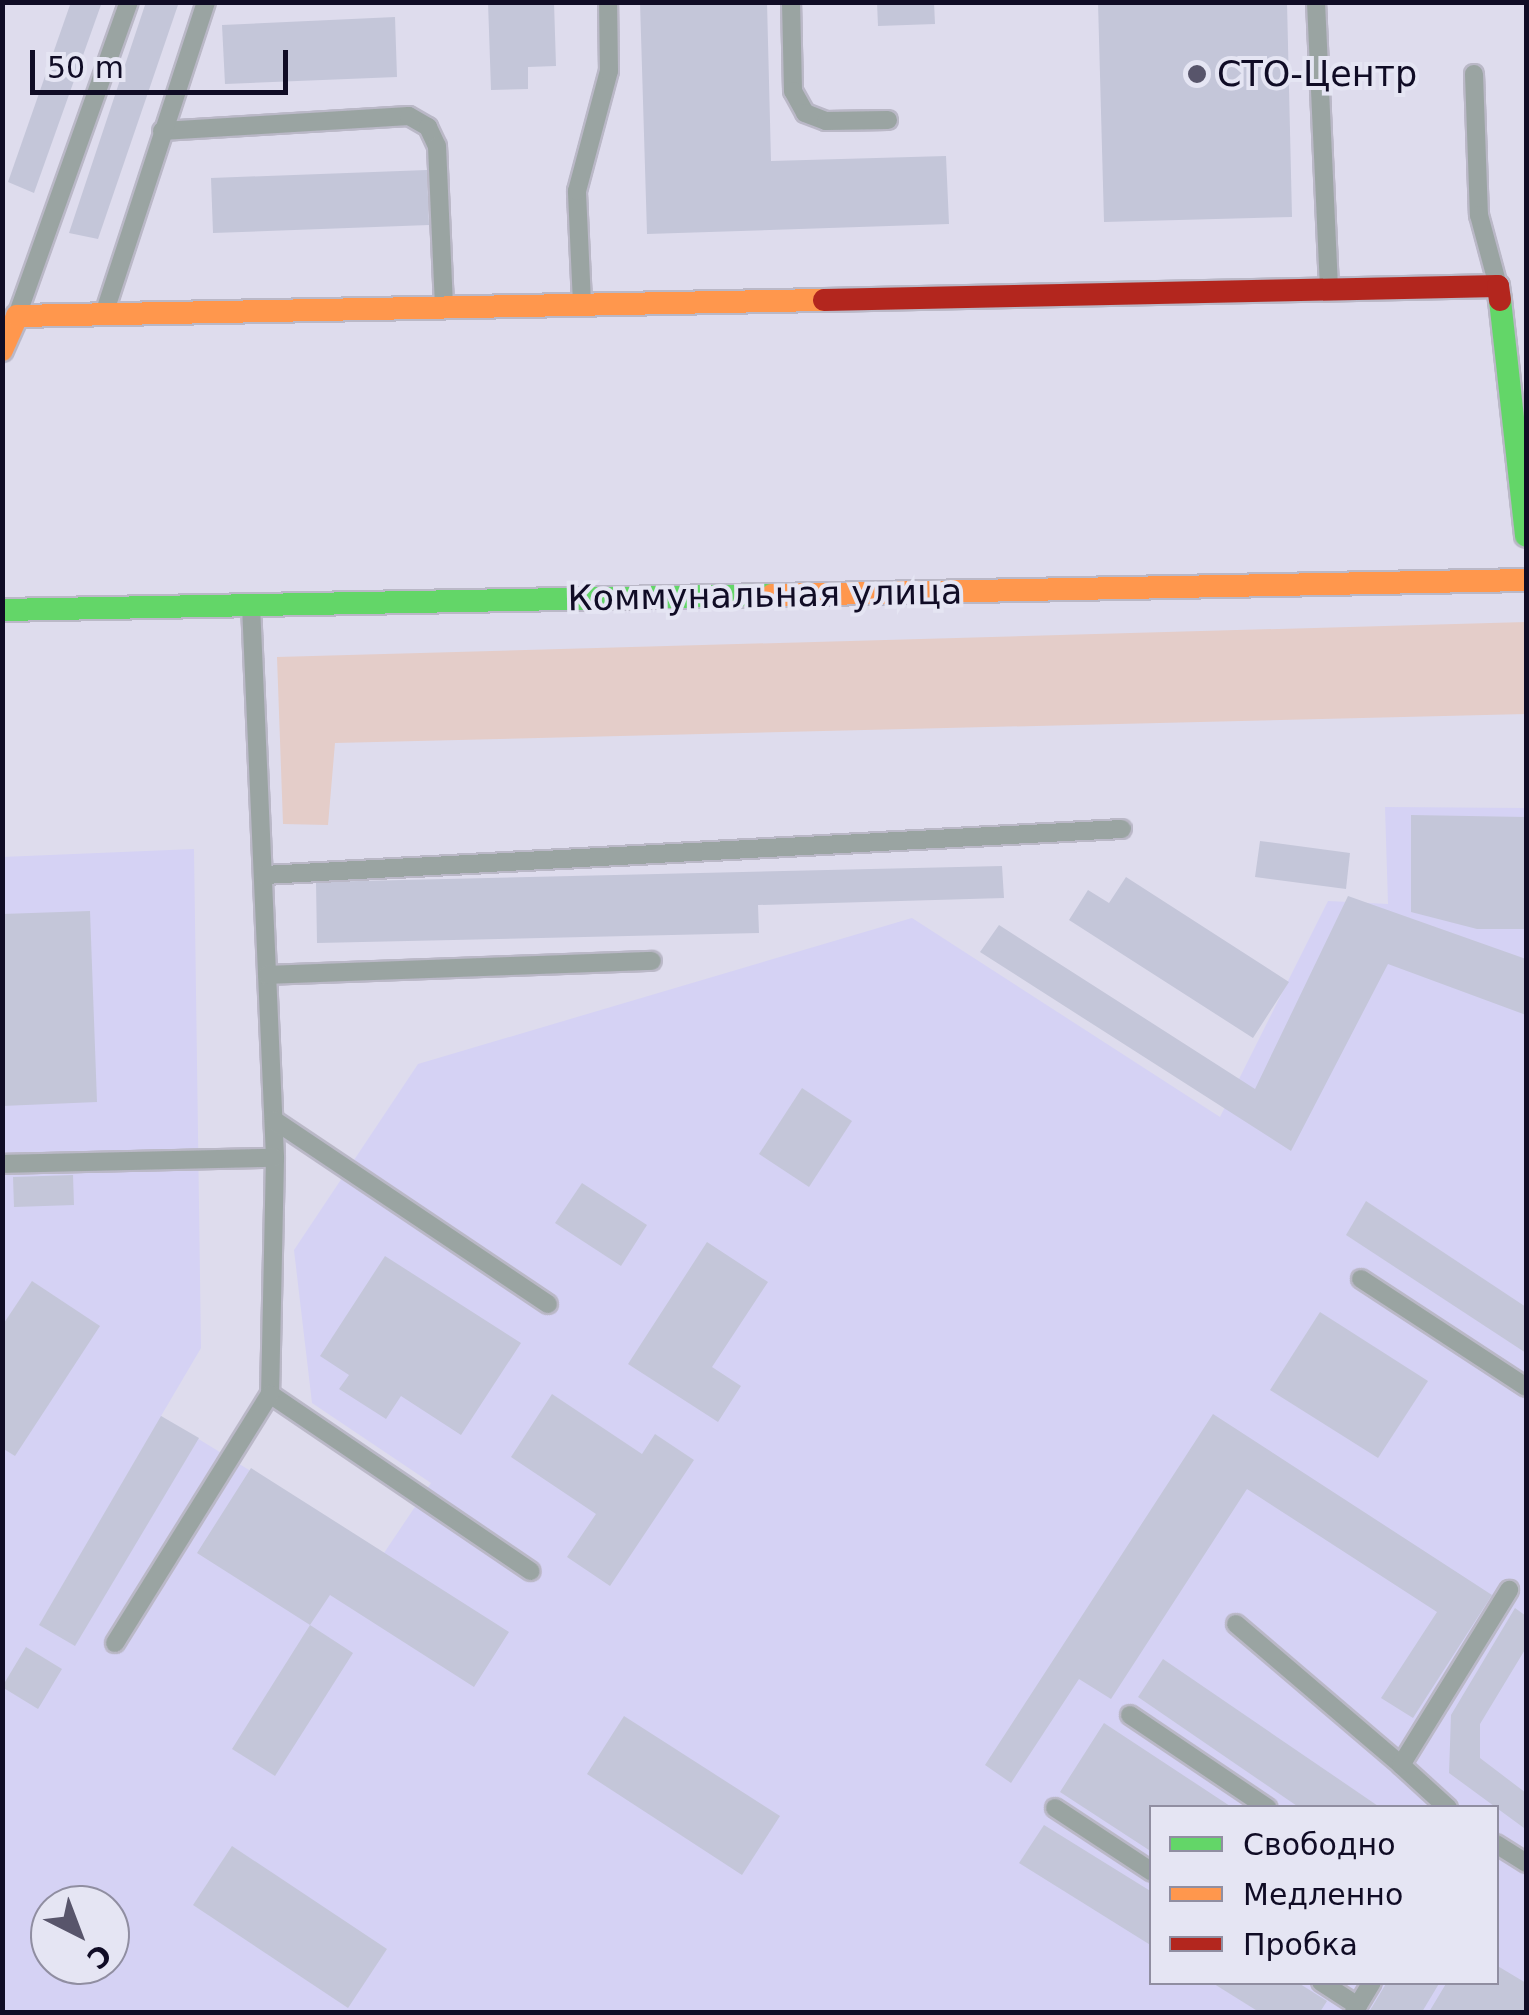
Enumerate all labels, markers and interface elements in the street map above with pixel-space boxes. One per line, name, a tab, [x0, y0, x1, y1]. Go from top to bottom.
scale bar	[35, 30, 292, 92]
text: 50 m	[47, 50, 124, 85]
place label: СТО-Центр	[1217, 53, 1417, 95]
marker: СТО-Центр	[1186, 63, 1208, 85]
street label: Коммунальная улица	[567, 571, 963, 619]
legend	[1149, 1805, 1499, 1985]
text: Свободно	[1243, 1827, 1396, 1862]
text: Медленно	[1243, 1877, 1403, 1912]
north arrow	[30, 1885, 130, 1985]
text: Пробка	[1243, 1927, 1358, 1962]
text: С	[80, 1937, 118, 1975]

